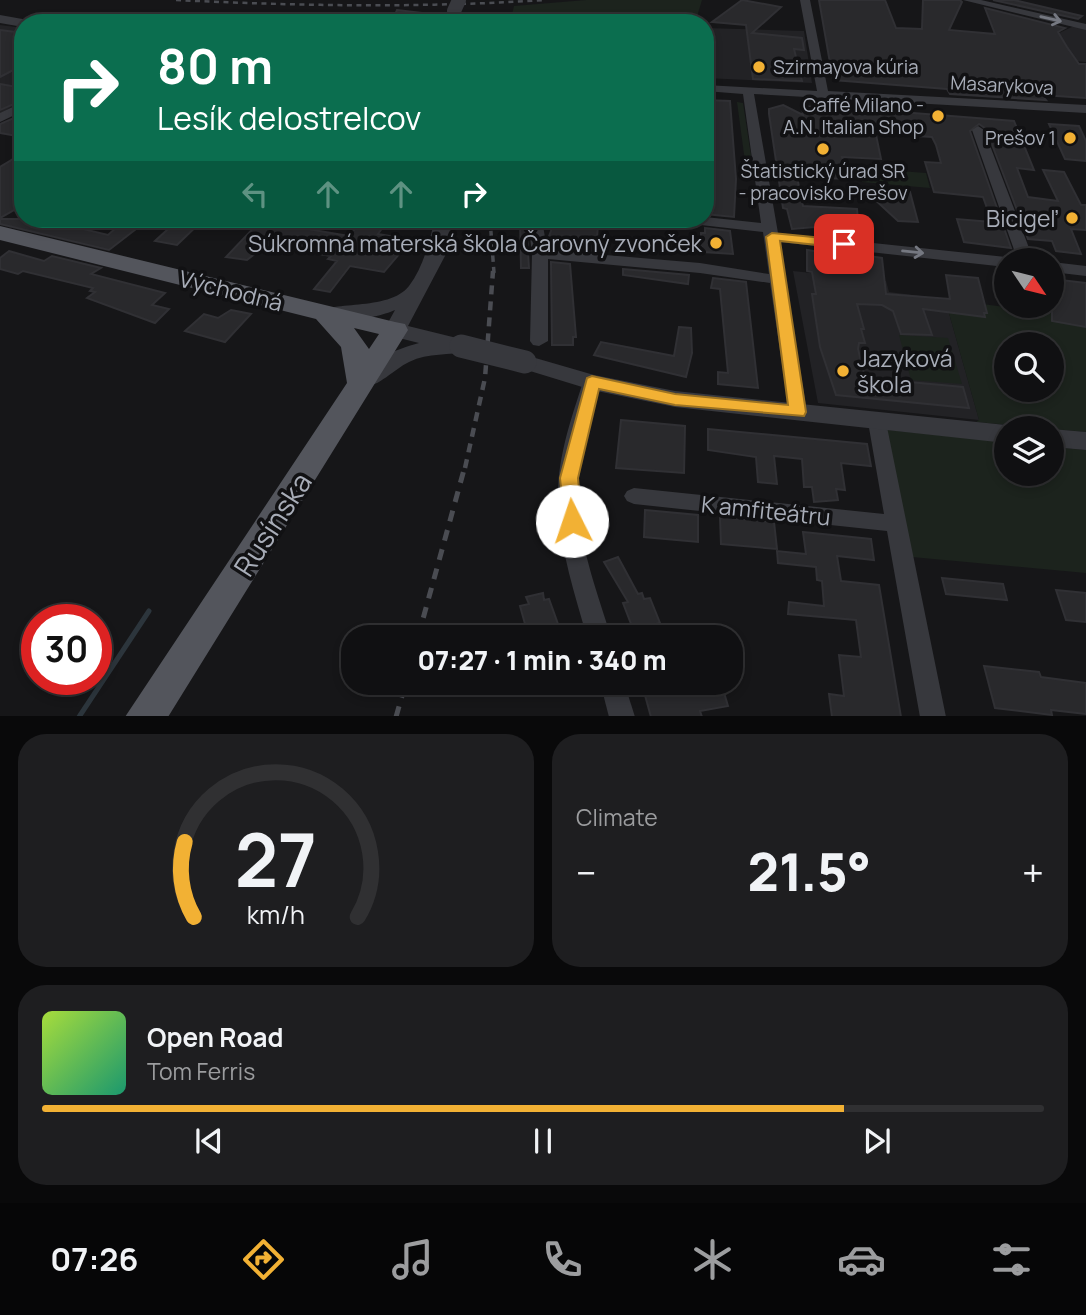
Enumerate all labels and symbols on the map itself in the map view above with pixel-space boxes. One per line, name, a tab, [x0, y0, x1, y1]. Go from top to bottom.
one-way arrow	[1039, 12, 1062, 26]
place label: Szirmayova kúria	[773, 54, 919, 80]
marker: Szirmayova kúria	[751, 59, 767, 75]
street label: Masarykova	[950, 69, 1054, 101]
place label: Caffé Milano - A.N. Italian Shop	[783, 92, 924, 140]
marker: Caffé Milano - A.N. Italian Shop	[930, 108, 946, 124]
place label: Prešov 1	[985, 125, 1056, 151]
marker: Prešov 1	[1062, 130, 1078, 146]
marker: Štatistický úrad SR - pracovisko Prešov	[815, 141, 831, 157]
place label: Štatistický úrad SR - pracovisko Prešov	[738, 158, 908, 206]
place label: Bicigeľ	[986, 202, 1058, 234]
marker: Bicigeľ	[1064, 210, 1080, 226]
pin	[814, 214, 874, 274]
place label: Súkromná materská škola Čarovný zvonček	[248, 227, 703, 259]
marker: Súkromná materská škola Čarovný zvonček	[708, 235, 724, 251]
one-way arrow	[902, 245, 924, 258]
north arrow	[994, 248, 1064, 318]
street label: Východná	[176, 262, 286, 318]
place label: Jazyková škola	[857, 342, 952, 400]
marker: Jazyková škola	[835, 363, 851, 379]
street label: Rusínska	[224, 465, 320, 583]
position arrow	[535, 484, 609, 558]
street label: K amfiteátru	[700, 487, 832, 533]
speed limit sign: 30	[21, 604, 112, 695]

